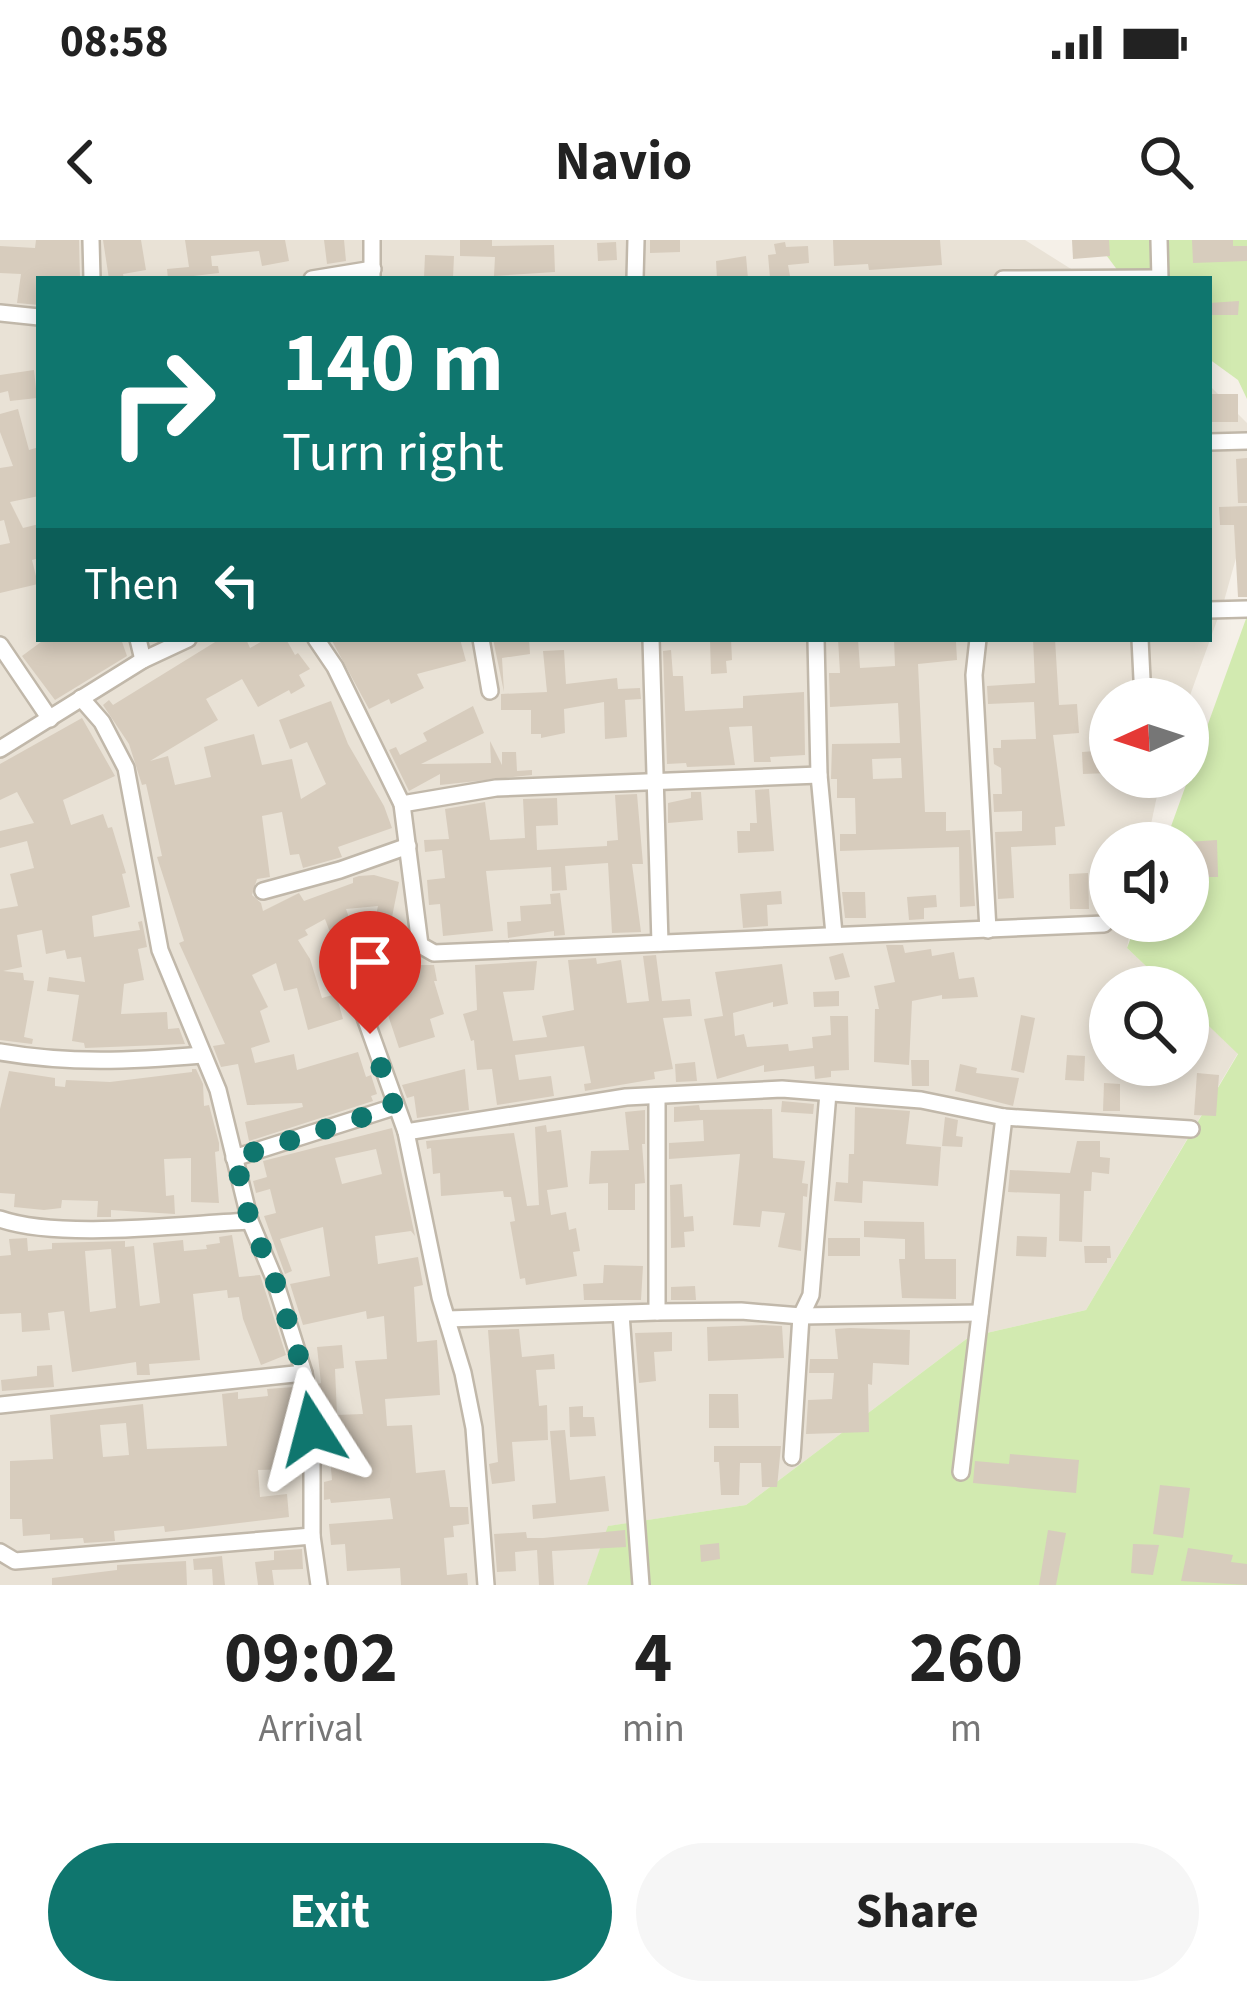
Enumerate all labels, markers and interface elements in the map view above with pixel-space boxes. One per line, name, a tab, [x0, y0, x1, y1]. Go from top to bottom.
text: 08:58	[60, 10, 169, 74]
text: Navio	[555, 124, 692, 201]
icon: back	[48, 129, 114, 195]
icon: search	[1133, 129, 1199, 195]
text: 140 m	[282, 304, 504, 424]
icon: right	[84, 324, 240, 480]
text: Turn right	[282, 415, 504, 492]
icon: left	[204, 552, 270, 618]
text: Then	[84, 553, 180, 617]
north arrow	[1089, 678, 1209, 798]
map controls	[1089, 678, 1209, 1086]
button: sound	[1089, 822, 1209, 942]
pin	[319, 911, 421, 1034]
icon: arrive	[337, 929, 403, 995]
button: search	[1089, 966, 1209, 1086]
position arrow	[249, 1366, 375, 1492]
text: 09:02	[224, 1607, 398, 1710]
text: 4	[634, 1607, 672, 1710]
text: 260	[909, 1607, 1023, 1710]
text: Arrival	[258, 1701, 363, 1757]
text: min	[622, 1701, 685, 1757]
text: m	[950, 1701, 982, 1757]
button: Exit	[48, 1843, 612, 1981]
button: Share	[636, 1843, 1199, 1981]

